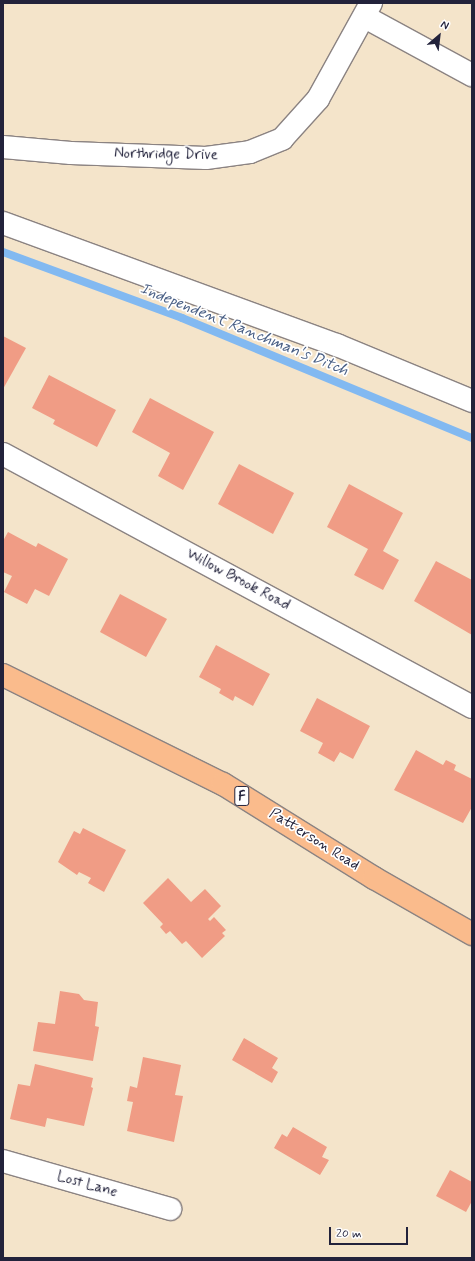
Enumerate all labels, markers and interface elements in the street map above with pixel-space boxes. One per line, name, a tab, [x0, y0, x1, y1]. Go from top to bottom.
north arrow	[419, 16, 459, 56]
text: N	[438, 18, 451, 33]
street label: Northridge Drive	[114, 145, 218, 165]
water label: Independent Ranchman's Ditch	[139, 280, 349, 380]
street label: Willow Brook Road	[184, 545, 292, 615]
road number: F	[234, 784, 250, 808]
street label: Patterson Road	[265, 805, 363, 875]
street label: Lost Lane	[55, 1168, 119, 1202]
scale bar	[331, 1219, 410, 1245]
text: 20 m	[336, 1226, 362, 1242]

